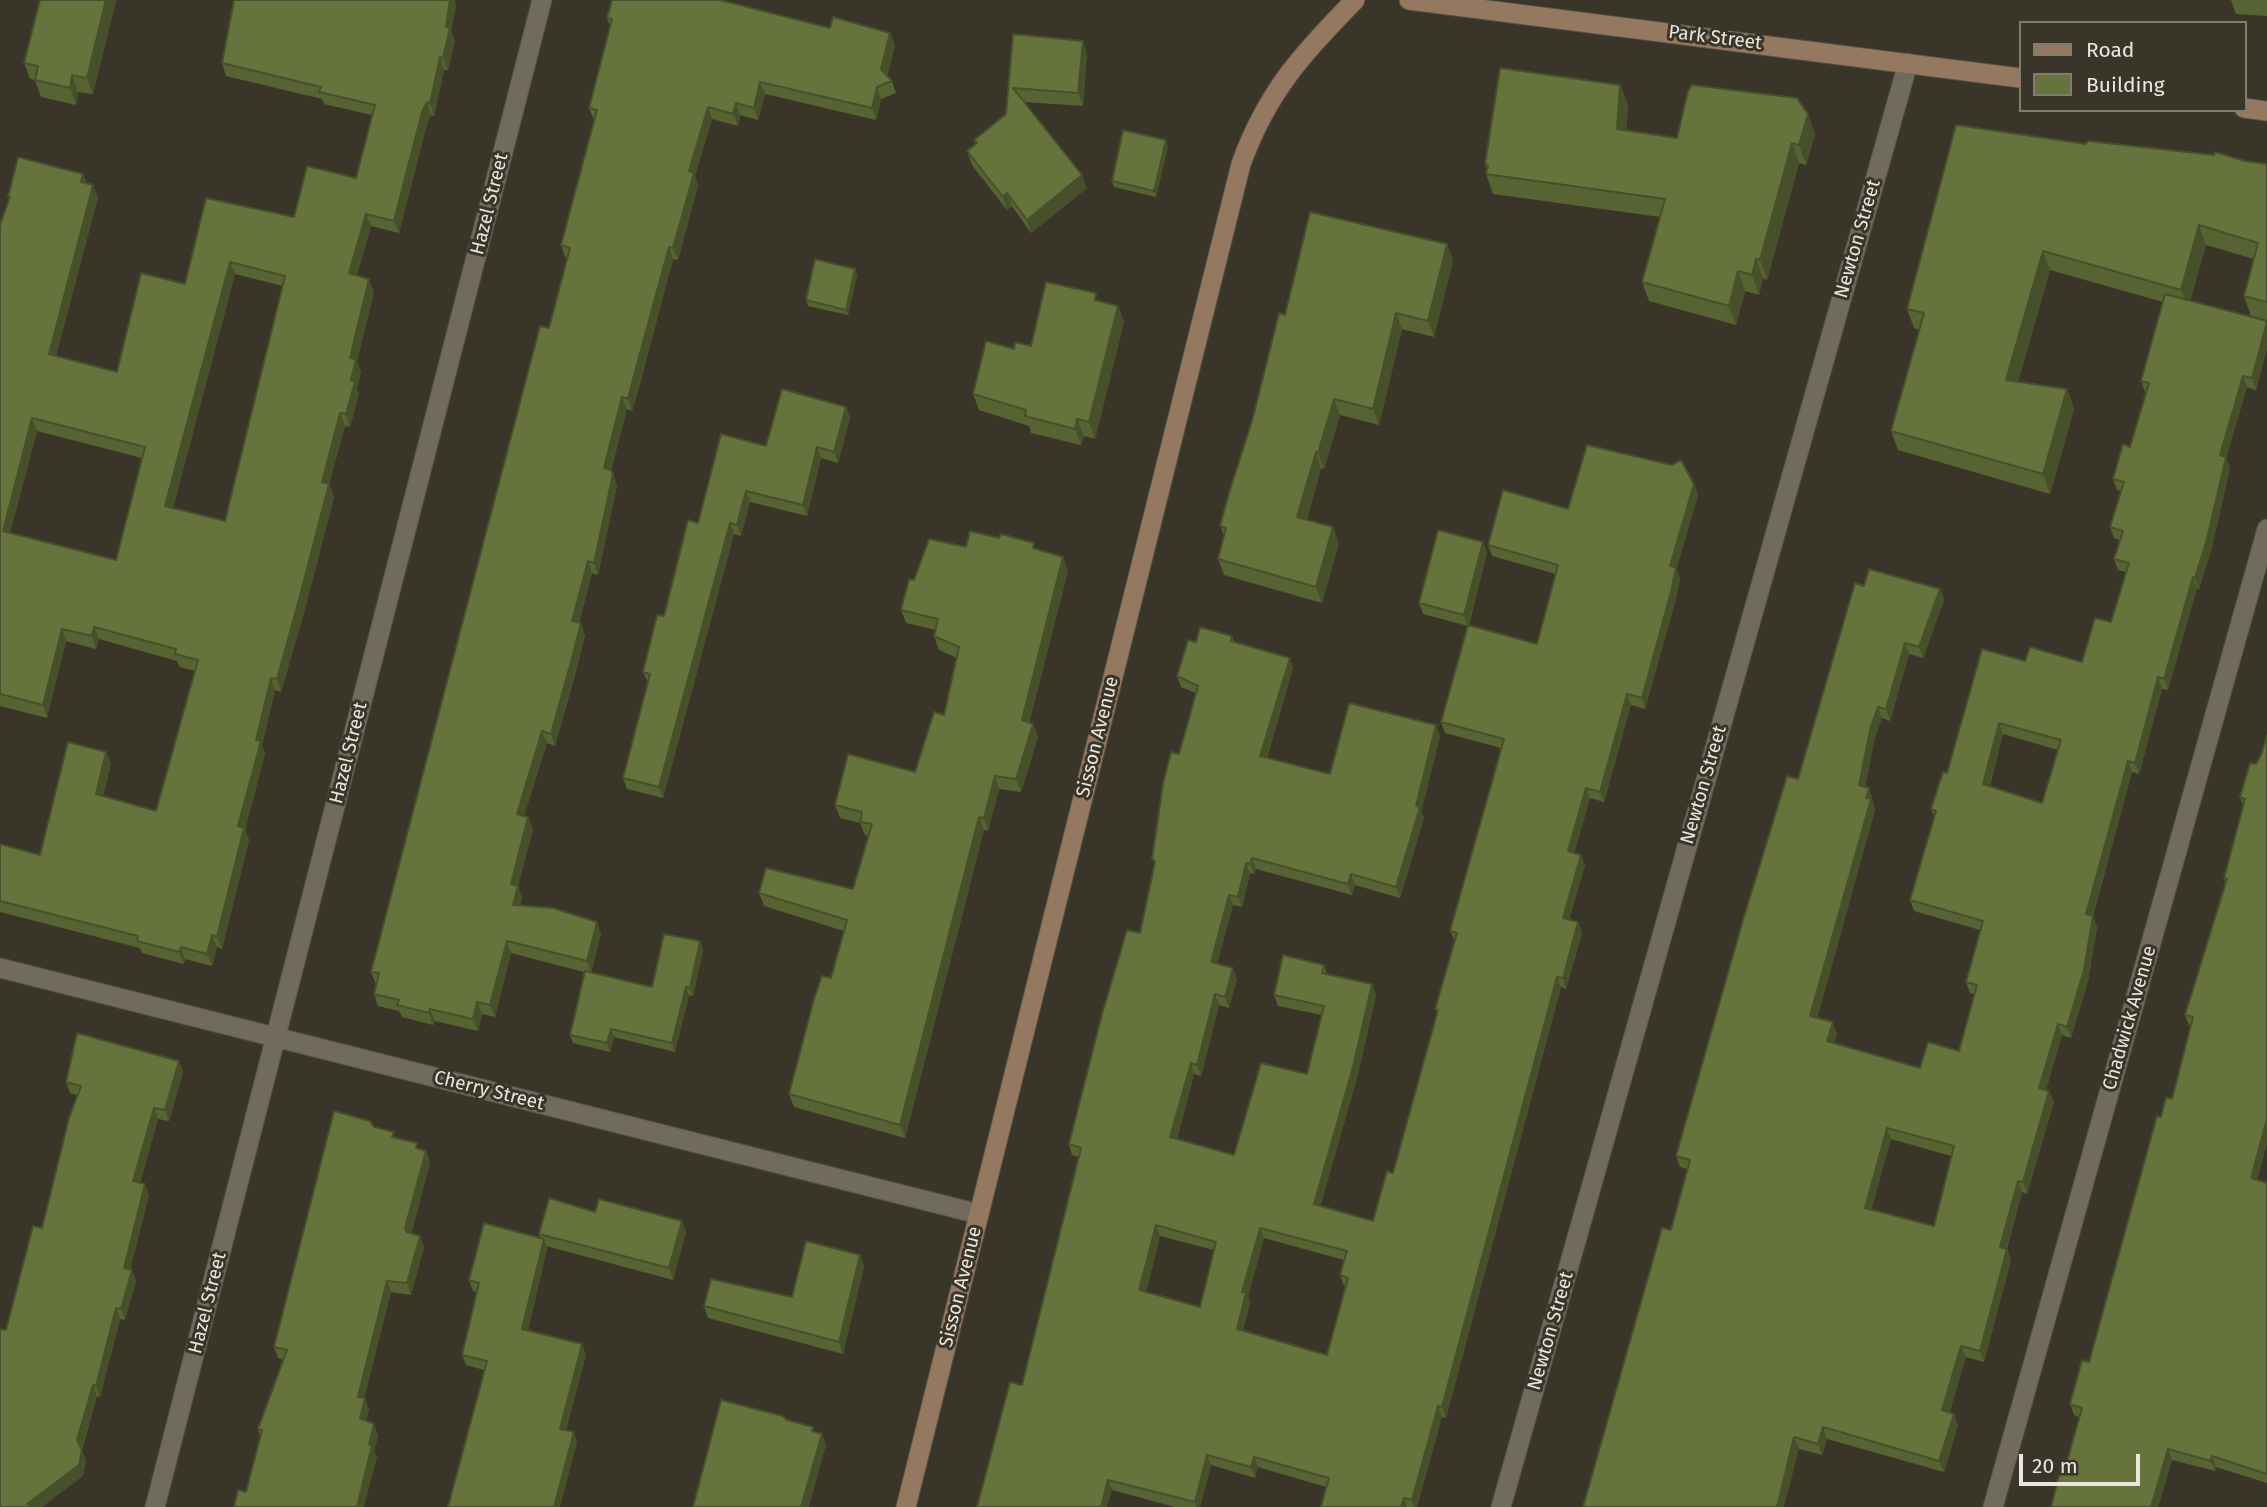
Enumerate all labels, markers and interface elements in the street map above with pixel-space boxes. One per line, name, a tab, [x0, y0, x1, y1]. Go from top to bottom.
street label: Park Street	[1667, 21, 1763, 55]
legend	[2018, 21, 2246, 112]
text: Road	[2086, 37, 2134, 63]
text: Building	[2086, 72, 2165, 98]
street label: Hazel Street	[466, 151, 514, 257]
street label: Newton Street	[1830, 177, 1886, 301]
street label: Sisson Avenue	[1072, 674, 1124, 800]
street label: Hazel Street	[325, 700, 373, 806]
street label: Newton Street	[1676, 723, 1732, 847]
street label: Chadwick Avenue	[2098, 943, 2162, 1093]
street label: Cherry Street	[432, 1066, 546, 1116]
street label: Sisson Avenue	[935, 1224, 987, 1350]
street label: Hazel Street	[184, 1250, 232, 1356]
street label: Newton Street	[1523, 1269, 1579, 1393]
scale bar	[2022, 1440, 2143, 1484]
text: 20 m	[2032, 1453, 2078, 1479]

